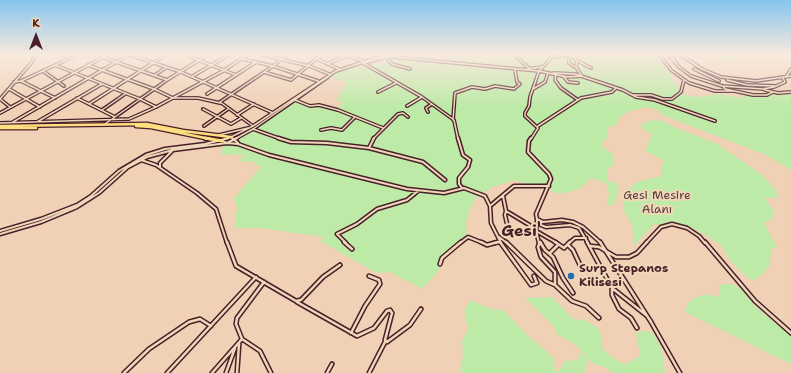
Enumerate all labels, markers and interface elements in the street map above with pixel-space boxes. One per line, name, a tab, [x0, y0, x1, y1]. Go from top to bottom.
north arrow	[16, 16, 56, 56]
text: K	[32, 16, 40, 31]
park label: Gesi Mesire Alanı	[623, 189, 691, 217]
district label: Gesi	[501, 222, 537, 242]
place label: Surp Stepanos Kilisesi	[579, 262, 668, 290]
marker: Surp Stepanos Kilisesi	[566, 271, 576, 281]

